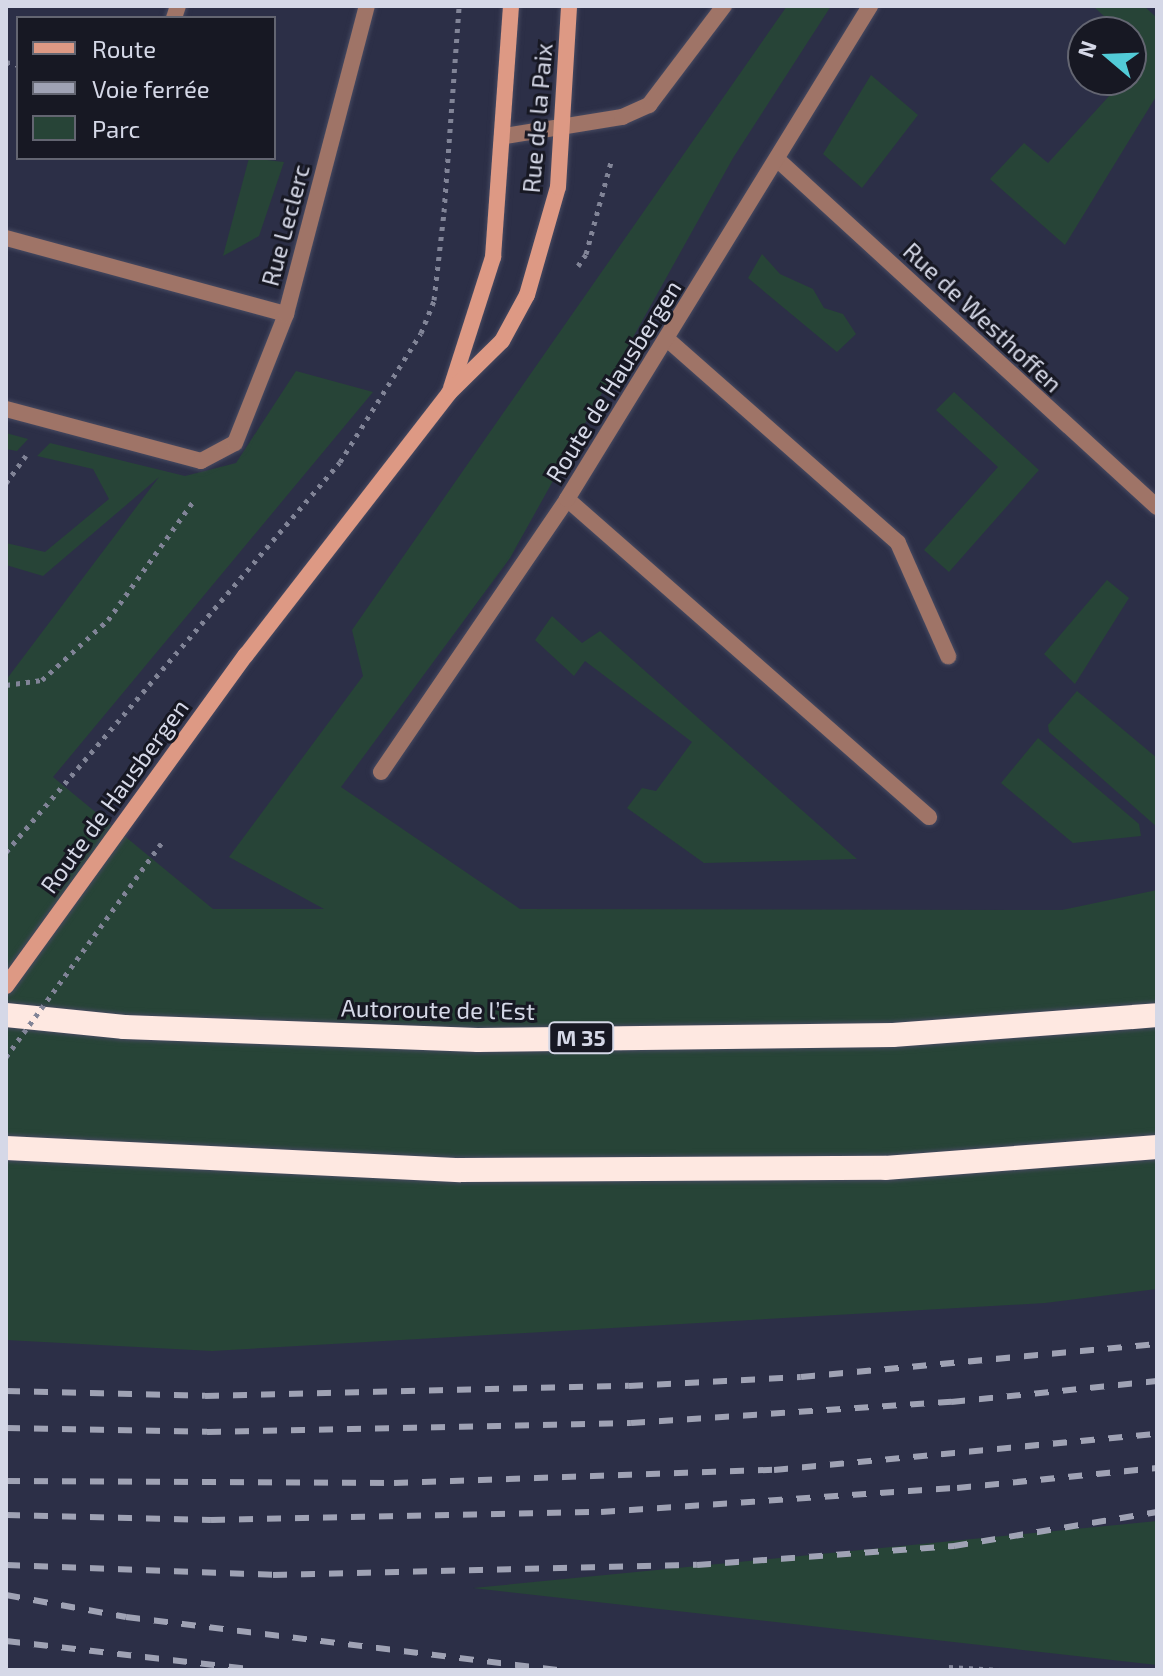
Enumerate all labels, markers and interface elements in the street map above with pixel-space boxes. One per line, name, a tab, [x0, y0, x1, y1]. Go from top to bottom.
legend	[16, 16, 276, 160]
north arrow	[1067, 16, 1147, 96]
text: Route	[92, 34, 156, 63]
text: N	[1071, 37, 1101, 61]
street label: Rue de la Paix	[516, 42, 558, 194]
text: Voie ferrée	[92, 74, 210, 103]
text: Parc	[92, 114, 140, 143]
street label: Rue Leclerc	[255, 161, 315, 289]
street label: Rue de Westhoffen	[898, 236, 1068, 398]
street label: Route de Hausbergen	[539, 275, 687, 487]
street label: Route de Hausbergen	[34, 693, 194, 899]
street label: Autoroute de l’Est	[341, 993, 535, 1025]
road number: M 35	[547, 1020, 615, 1056]

